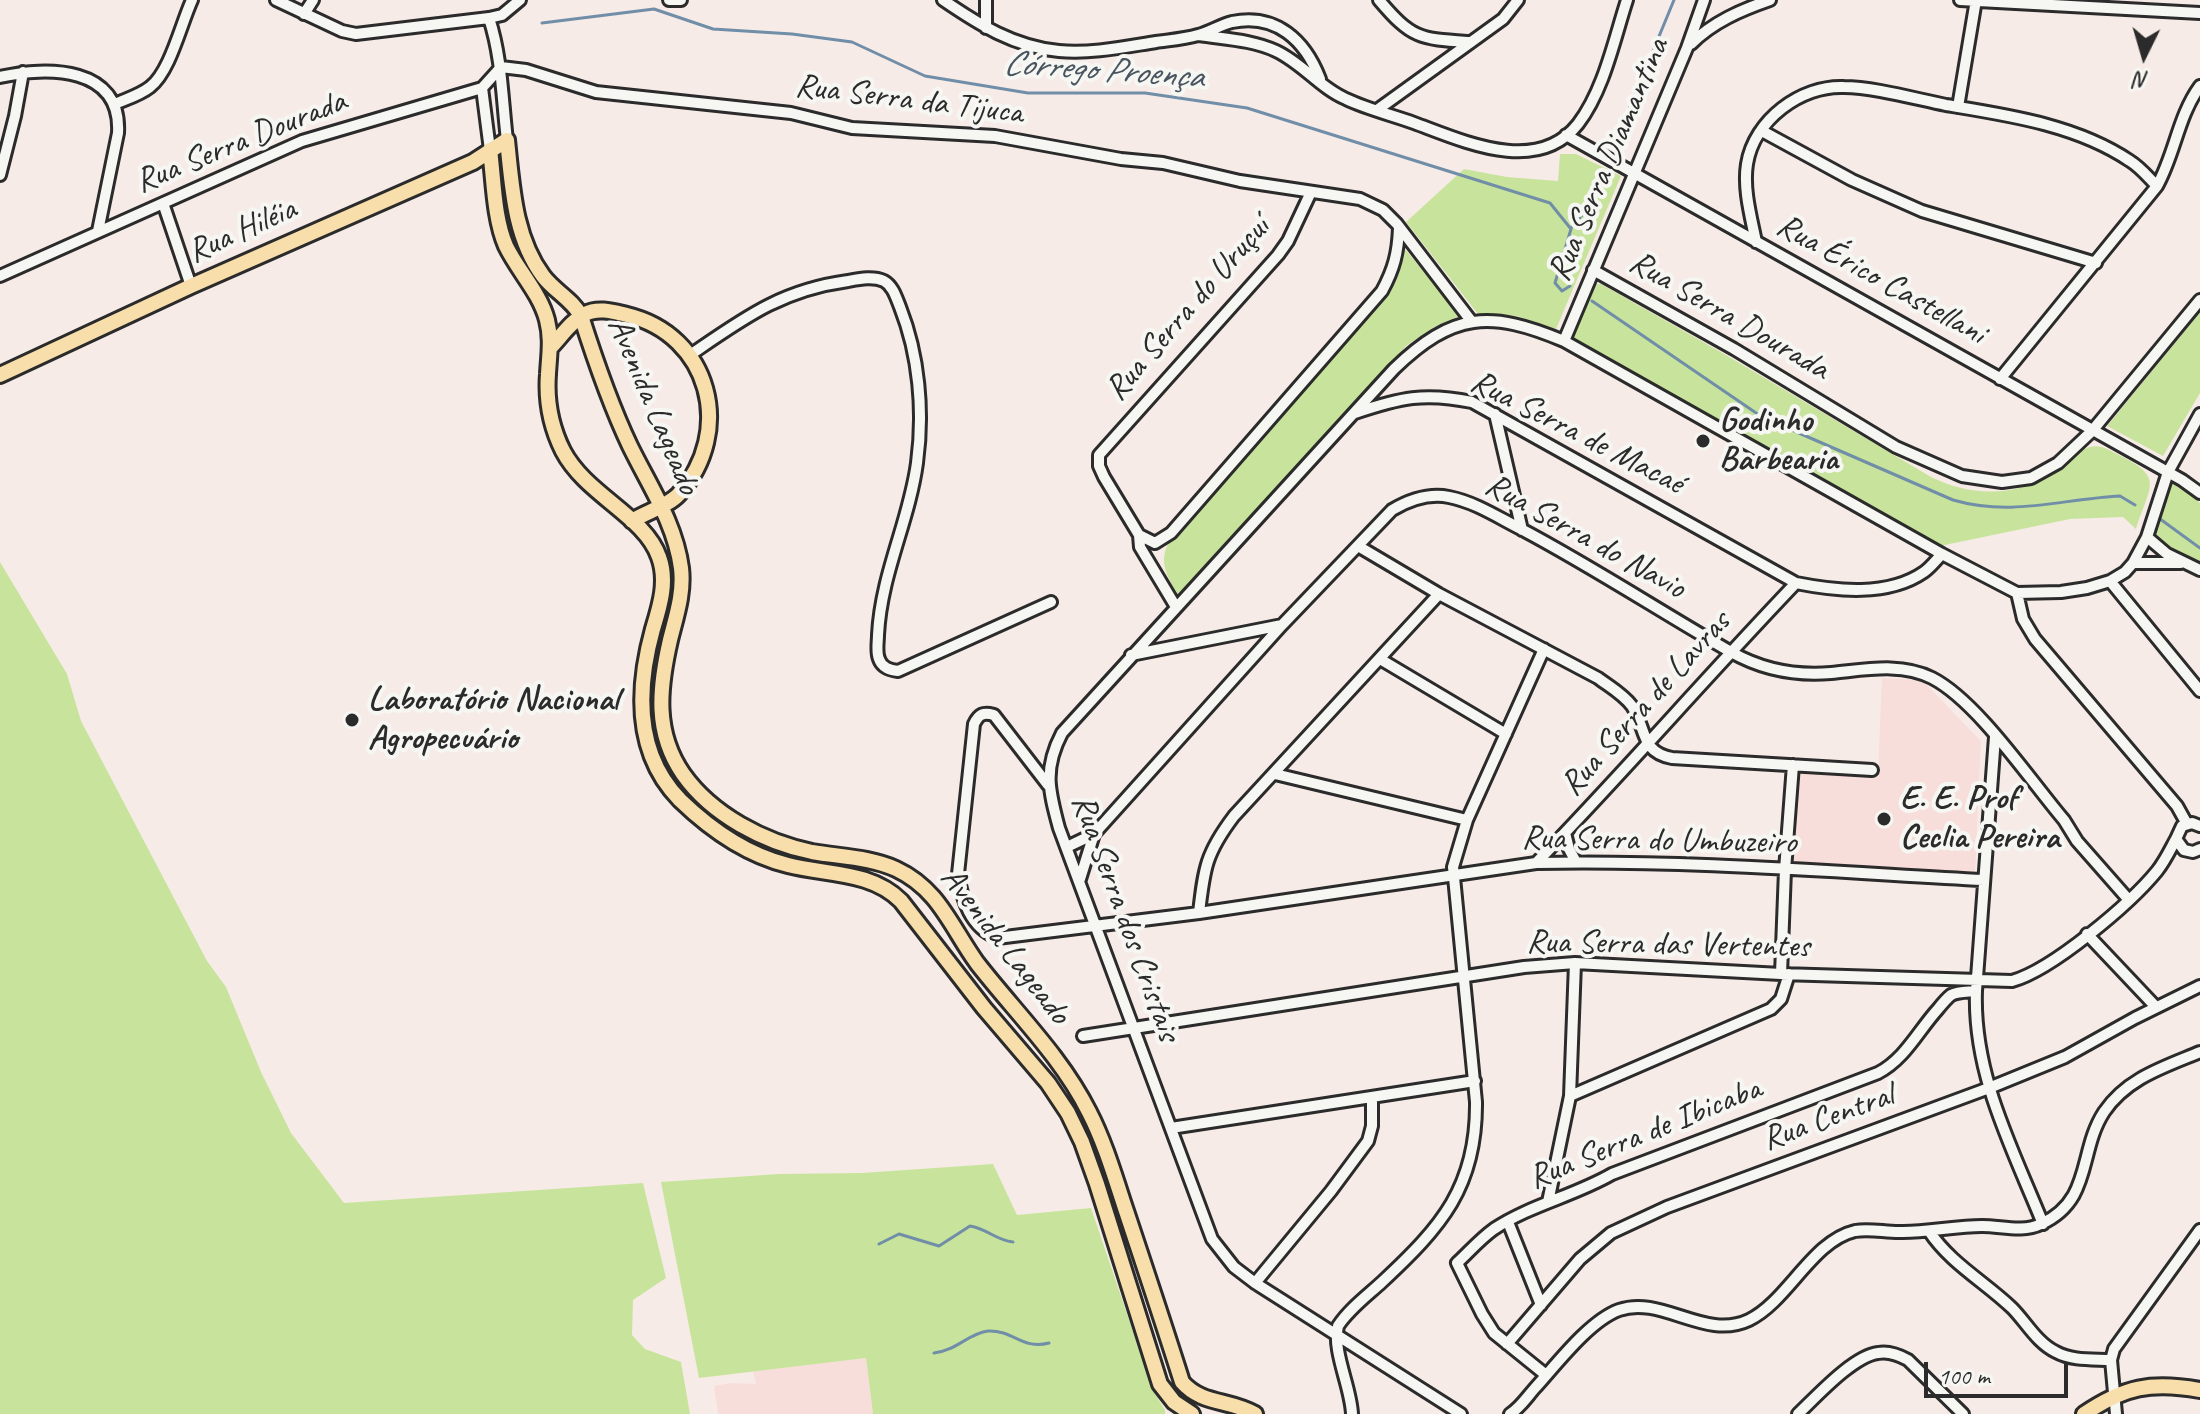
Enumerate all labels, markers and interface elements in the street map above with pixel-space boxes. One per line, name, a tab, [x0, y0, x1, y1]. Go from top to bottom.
north arrow	[2104, 16, 2184, 96]
street label: Rua Serra Diamantina	[1539, 32, 1679, 288]
water label: Córrego Proença	[1002, 42, 1204, 100]
text: N	[2134, 65, 2150, 94]
street label: Rua Serra da Tijuca	[793, 66, 1025, 134]
street label: Rua Serra Dourada	[130, 81, 352, 203]
street label: Rua Hiléia	[181, 189, 303, 273]
street label: Rua Érico Castellani	[1769, 206, 1993, 354]
street label: Rua Serra do Uruçuí	[1097, 208, 1279, 410]
street label: Rua Serra Dourada	[1622, 242, 1836, 390]
street label: Avenida Lageado	[597, 311, 709, 501]
street label: Rua Serra de Macaé	[1464, 362, 1690, 504]
place label: Godinho Barbearia	[1719, 401, 1838, 480]
marker: Godinho Barbearia	[1694, 432, 1712, 450]
street label: Rua Serra do Navio	[1478, 465, 1692, 609]
street label: Rua Serra de Lavras	[1552, 603, 1740, 805]
place label: Laboratório Nacional Agropecuário	[368, 680, 619, 760]
marker: Laboratório Nacional Agropecuário	[343, 711, 361, 729]
place label: E. E. Prof Ceclia Pereira	[1900, 779, 2059, 858]
street label: Rua Serra dos Cristais	[1061, 789, 1189, 1047]
marker: E. E. Prof Ceclia Pereira	[1875, 810, 1893, 828]
street label: Rua Serra do Umbuzeiro	[1521, 818, 1797, 864]
street label: Avenida Lageado	[931, 859, 1079, 1033]
street label: Rua Serra das Vertentes	[1526, 922, 1810, 968]
street label: Rua Serra de Ibicaba	[1523, 1069, 1767, 1199]
street label: Rua Central	[1757, 1075, 1899, 1161]
scale bar	[1928, 1346, 2072, 1396]
text: 100 m	[1938, 1361, 1990, 1391]

